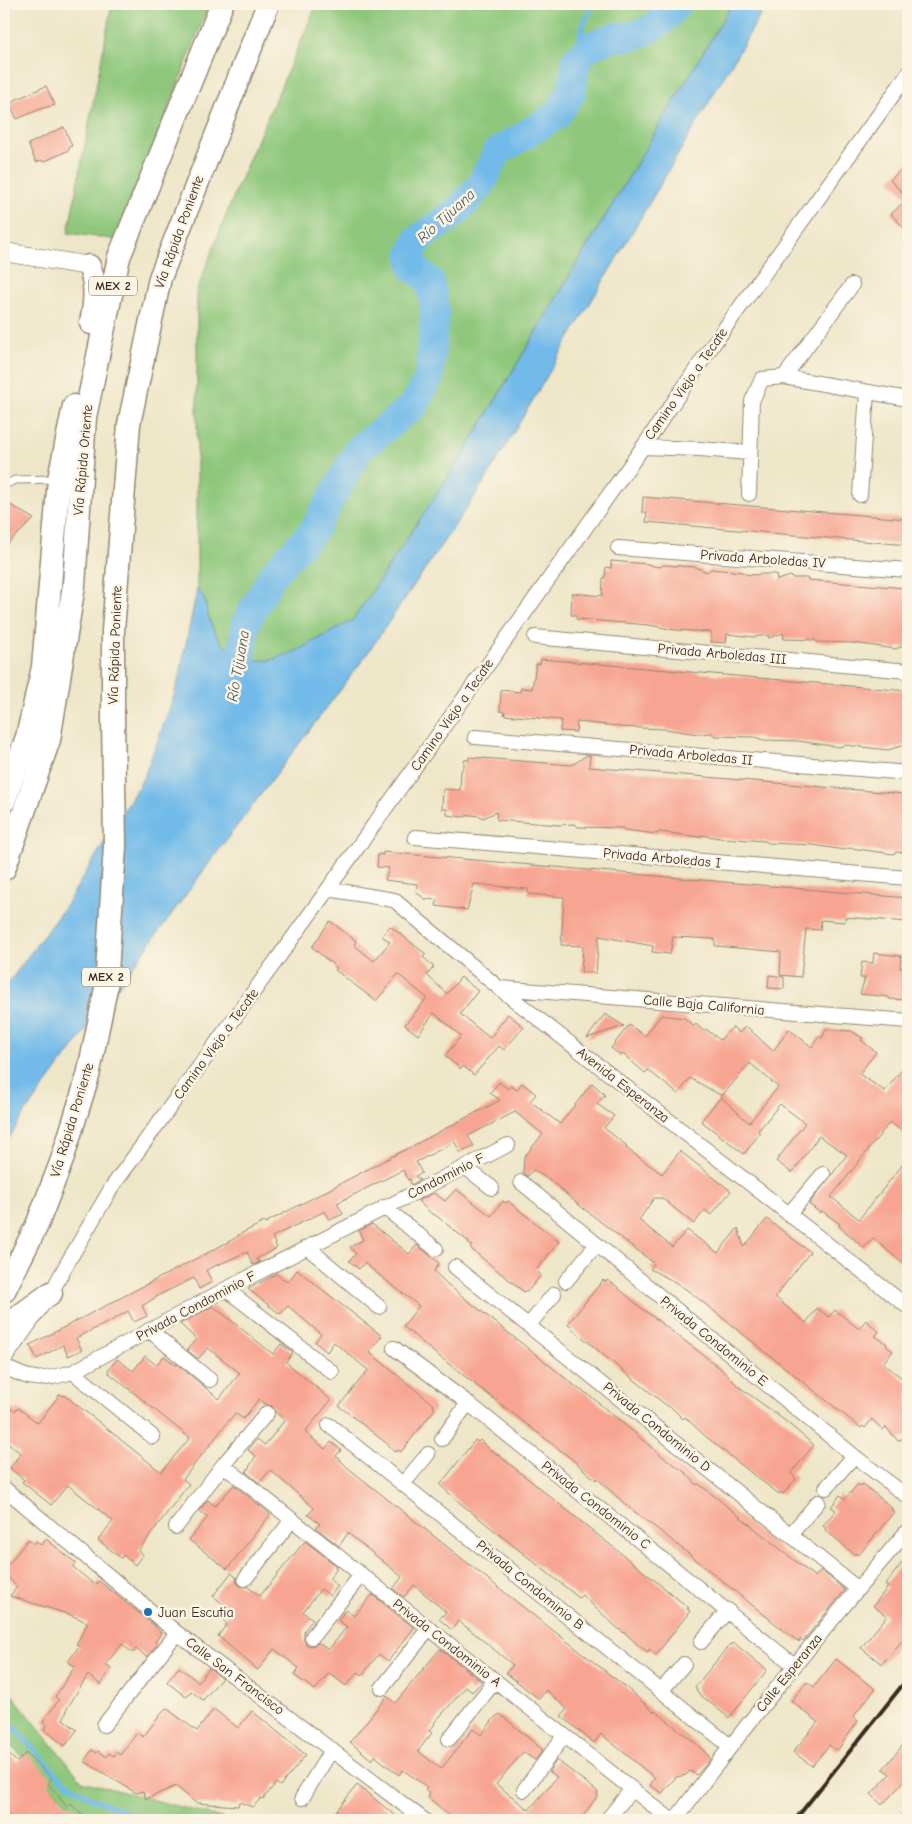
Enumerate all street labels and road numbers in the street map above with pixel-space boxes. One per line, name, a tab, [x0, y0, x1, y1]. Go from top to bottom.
street label: Vía Rápida Poniente	[151, 173, 207, 291]
road number: MEX 2	[89, 276, 137, 296]
street label: Camino Viejo a Tecate	[641, 325, 731, 443]
street label: Vía Rápida Oriente	[70, 404, 96, 516]
street label: Privada Arboledas IV	[700, 546, 827, 572]
street label: Vía Rápida Poniente	[104, 585, 126, 705]
street label: Privada Arboledas III	[657, 640, 787, 668]
street label: Camino Viejo a Tecate	[407, 656, 497, 774]
street label: Privada Arboledas II	[629, 741, 753, 769]
street label: Privada Arboledas I	[602, 844, 722, 872]
road number: MEX 2	[82, 968, 130, 986]
street label: Camino Viejo a Tecate	[170, 985, 262, 1103]
street label: Calle Baja California	[643, 991, 765, 1019]
street label: Avenida Esperanza	[573, 1044, 673, 1126]
street label: Vía Rápida Poniente	[46, 1061, 98, 1179]
street label: Condominio F	[405, 1149, 487, 1203]
street label: Privada Condominio F	[133, 1267, 259, 1345]
street label: Privada Condominio E	[657, 1292, 771, 1390]
street label: Privada Condominio D	[600, 1378, 714, 1476]
street label: Privada Condominio C	[538, 1457, 654, 1553]
street label: Privada Condominio B	[473, 1536, 588, 1634]
street label: Privada Condominio A	[389, 1595, 505, 1691]
street label: Calle Esperanza	[752, 1631, 826, 1715]
street label: Calle San Francisco	[182, 1633, 288, 1719]

